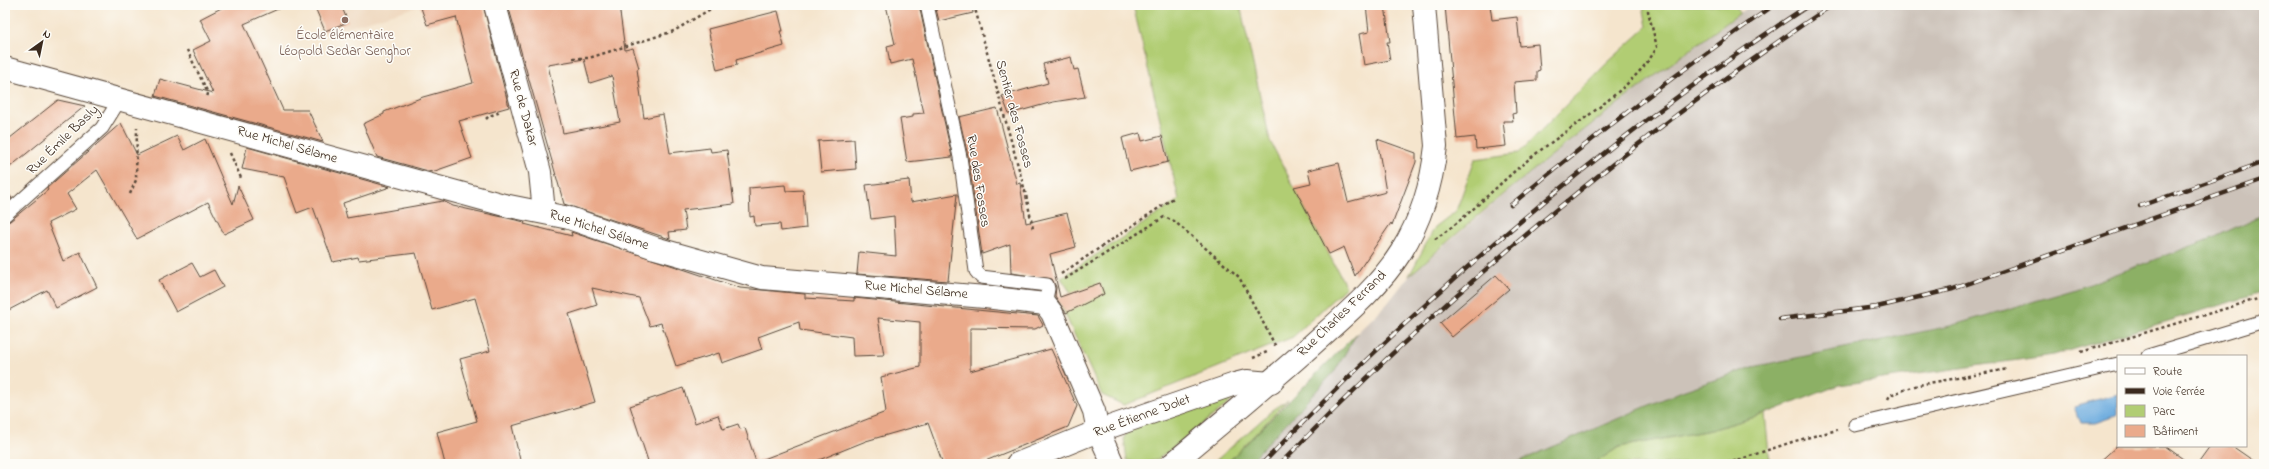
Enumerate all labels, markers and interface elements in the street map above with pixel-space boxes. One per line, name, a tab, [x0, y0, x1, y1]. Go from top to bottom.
marker: École élémentaire Léopold Sedar Senghor	[340, 15, 350, 25]
north arrow	[22, 22, 62, 62]
place label: École élémentaire Léopold Sedar Senghor	[279, 25, 411, 63]
text: N	[39, 26, 54, 43]
street label: Sentier des Fosses	[989, 58, 1039, 170]
street label: Rue de Dakar	[503, 67, 544, 149]
street label: Rue Émile Basly	[22, 100, 105, 181]
street label: Rue Michel Sélame	[234, 121, 340, 170]
street label: Rue des Fosses	[960, 133, 996, 229]
street label: Rue Michel Sélame	[546, 204, 652, 256]
street label: Rue Charles Ferrand	[1293, 266, 1392, 362]
street label: Rue Michel Sélame	[863, 275, 969, 305]
legend	[2117, 355, 2247, 447]
text: Route	[2153, 363, 2183, 381]
text: Voie ferrée	[2152, 383, 2205, 401]
street label: Rue Étienne Dolet	[1091, 389, 1194, 443]
text: Parc	[2153, 403, 2175, 421]
text: Bâtiment	[2152, 423, 2198, 441]

